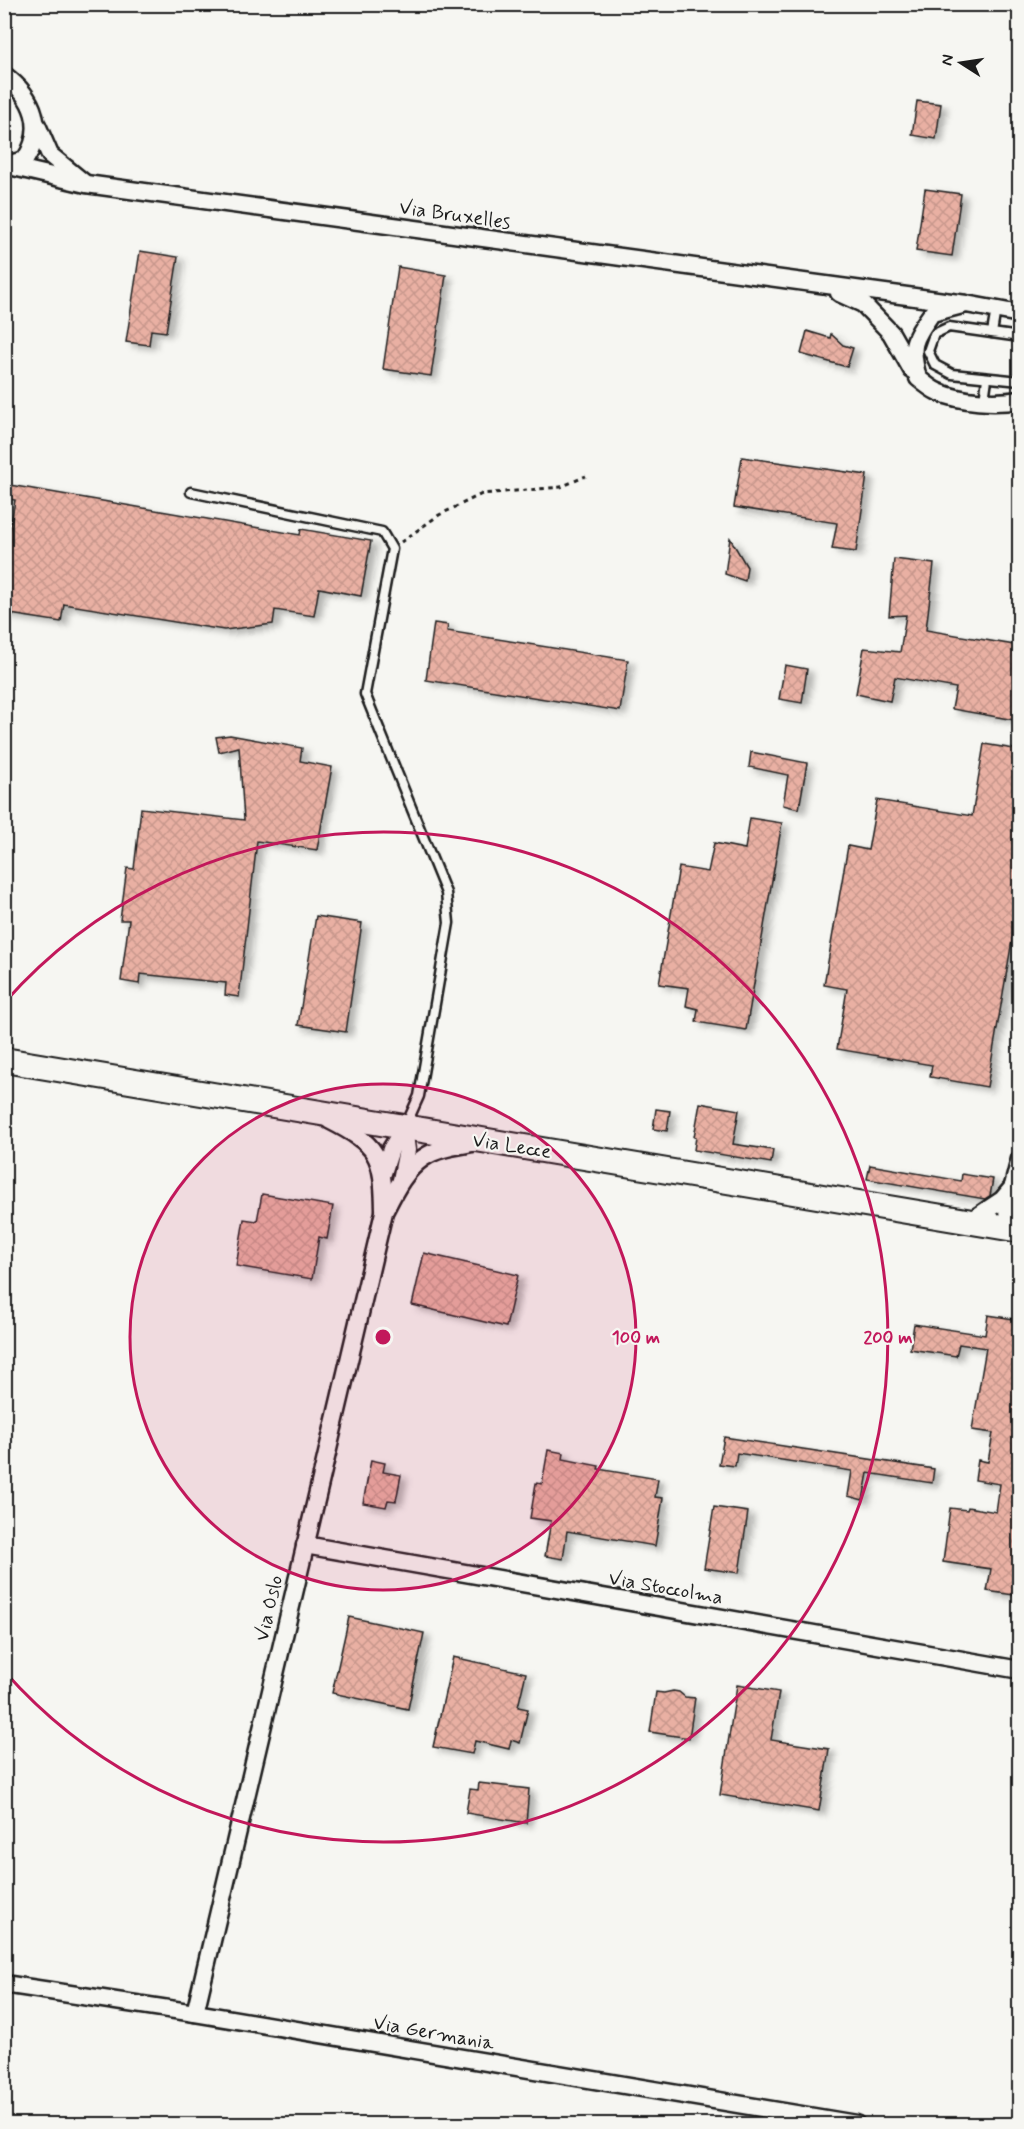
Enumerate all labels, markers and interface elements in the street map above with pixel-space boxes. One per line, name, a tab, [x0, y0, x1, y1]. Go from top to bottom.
north arrow	[931, 33, 991, 93]
text: N	[936, 53, 959, 68]
street label: Via Bruxelles	[397, 194, 512, 237]
street label: Via Lecce	[470, 1127, 553, 1166]
text: 100 m	[612, 1326, 660, 1350]
text: 200 m	[863, 1326, 913, 1350]
centre of rings	[373, 1327, 393, 1347]
street label: Via Stoccolma	[606, 1565, 725, 1612]
street label: Via Oslo	[249, 1573, 290, 1644]
street label: Via Germania	[371, 2010, 497, 2058]

